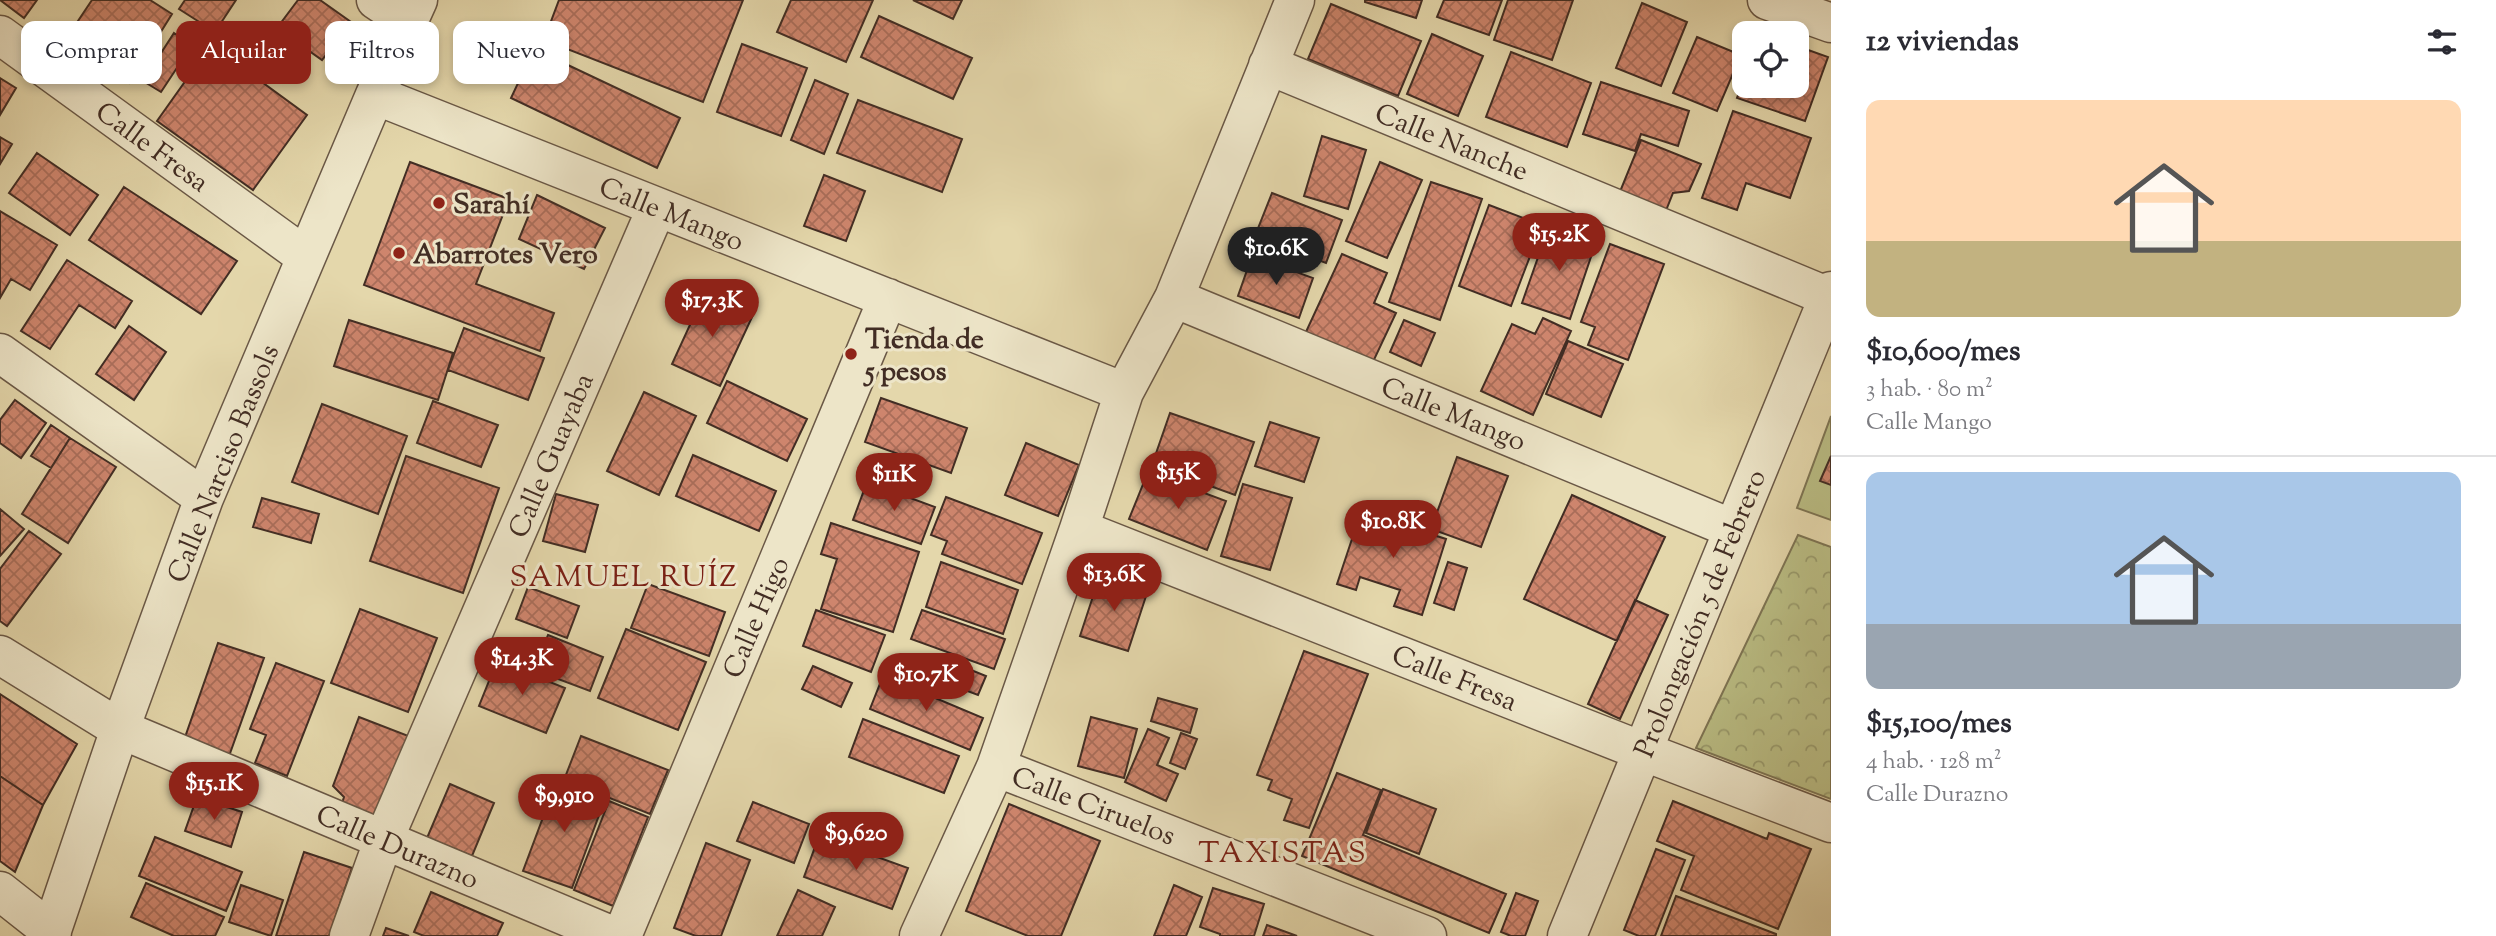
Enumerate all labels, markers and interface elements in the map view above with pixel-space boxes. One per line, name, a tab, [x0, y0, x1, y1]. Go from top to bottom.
chip: Comprar	[21, 21, 162, 84]
chip: Alquilar	[176, 21, 311, 84]
chip: Filtros	[325, 21, 439, 84]
chip: Nuevo	[453, 21, 569, 84]
map controls	[1732, 21, 1809, 98]
button: locate	[1732, 21, 1809, 98]
text: 12 viviendas	[1866, 21, 2019, 64]
icon: filters	[2423, 23, 2461, 61]
street label: Calle Fresa	[86, 93, 216, 203]
street label: Calle Nanche	[1368, 95, 1534, 193]
icon: home	[2101, 145, 2227, 271]
street label: Calle Mango	[592, 169, 749, 263]
place label: Sarahí	[453, 186, 530, 226]
marker: Sarahí	[431, 195, 447, 211]
pin: $15.2K	[1502, 214, 1616, 273]
text: $15.2K	[1528, 219, 1590, 252]
pin: $10.6K	[1219, 228, 1333, 287]
text: $10.6K	[1244, 233, 1308, 266]
place label: Abarrotes Vero	[413, 236, 598, 276]
marker: Abarrotes Vero	[391, 245, 407, 261]
pin: $17.3K	[655, 280, 769, 339]
text: $17.3K	[681, 285, 743, 318]
place label: Tienda de 5 pesos	[863, 321, 984, 393]
text: $10,600/mes	[1866, 331, 2021, 374]
street label: Calle Narciso Bassols	[159, 339, 291, 589]
marker: Tienda de 5 pesos	[843, 346, 859, 362]
street label: Calle Guayaba	[500, 367, 606, 545]
street label: Calle Mango	[1374, 369, 1531, 463]
text: 3 hab. · 80 m²	[1866, 374, 1993, 407]
text: Calle Mango	[1866, 407, 1992, 440]
pin: $15K	[1137, 452, 1219, 511]
pin: $11K	[853, 454, 935, 513]
text: $15K	[1156, 457, 1200, 490]
text: $11K	[872, 459, 916, 492]
street label: Prolongación 5 de Febrero	[1626, 464, 1778, 764]
pin: $10.8K	[1336, 500, 1450, 560]
text: $10.8K	[1360, 506, 1426, 539]
icon: home	[2101, 517, 2227, 643]
street label: Calle Higo	[714, 551, 801, 685]
pin: $13.6K	[1057, 554, 1171, 613]
district label: SAMUEL RUÍZ	[510, 557, 738, 600]
text: $13.6K	[1083, 559, 1145, 592]
street label: Calle Fresa	[1385, 637, 1523, 723]
pin: $14.3K	[465, 638, 579, 697]
text: $14.3K	[490, 643, 554, 676]
pin: $10.7K	[869, 654, 983, 713]
text: $10.7K	[893, 659, 959, 692]
text: $15,100/mes	[1866, 703, 2012, 746]
text: 4 hab. · 128 m²	[1866, 746, 2001, 779]
street label: Calle Ciruelos	[1005, 758, 1181, 857]
pin: $15.1K	[157, 762, 271, 822]
text: $15.1K	[185, 768, 243, 801]
pin: $9,910	[507, 774, 621, 834]
text: Calle Durazno	[1866, 779, 2008, 812]
text: $9,910	[534, 780, 594, 813]
street label: Calle Durazno	[309, 796, 484, 901]
pin: $9,620	[799, 812, 913, 872]
text: $9,620	[825, 818, 887, 851]
district label: TAXISTAS	[1198, 833, 1368, 876]

